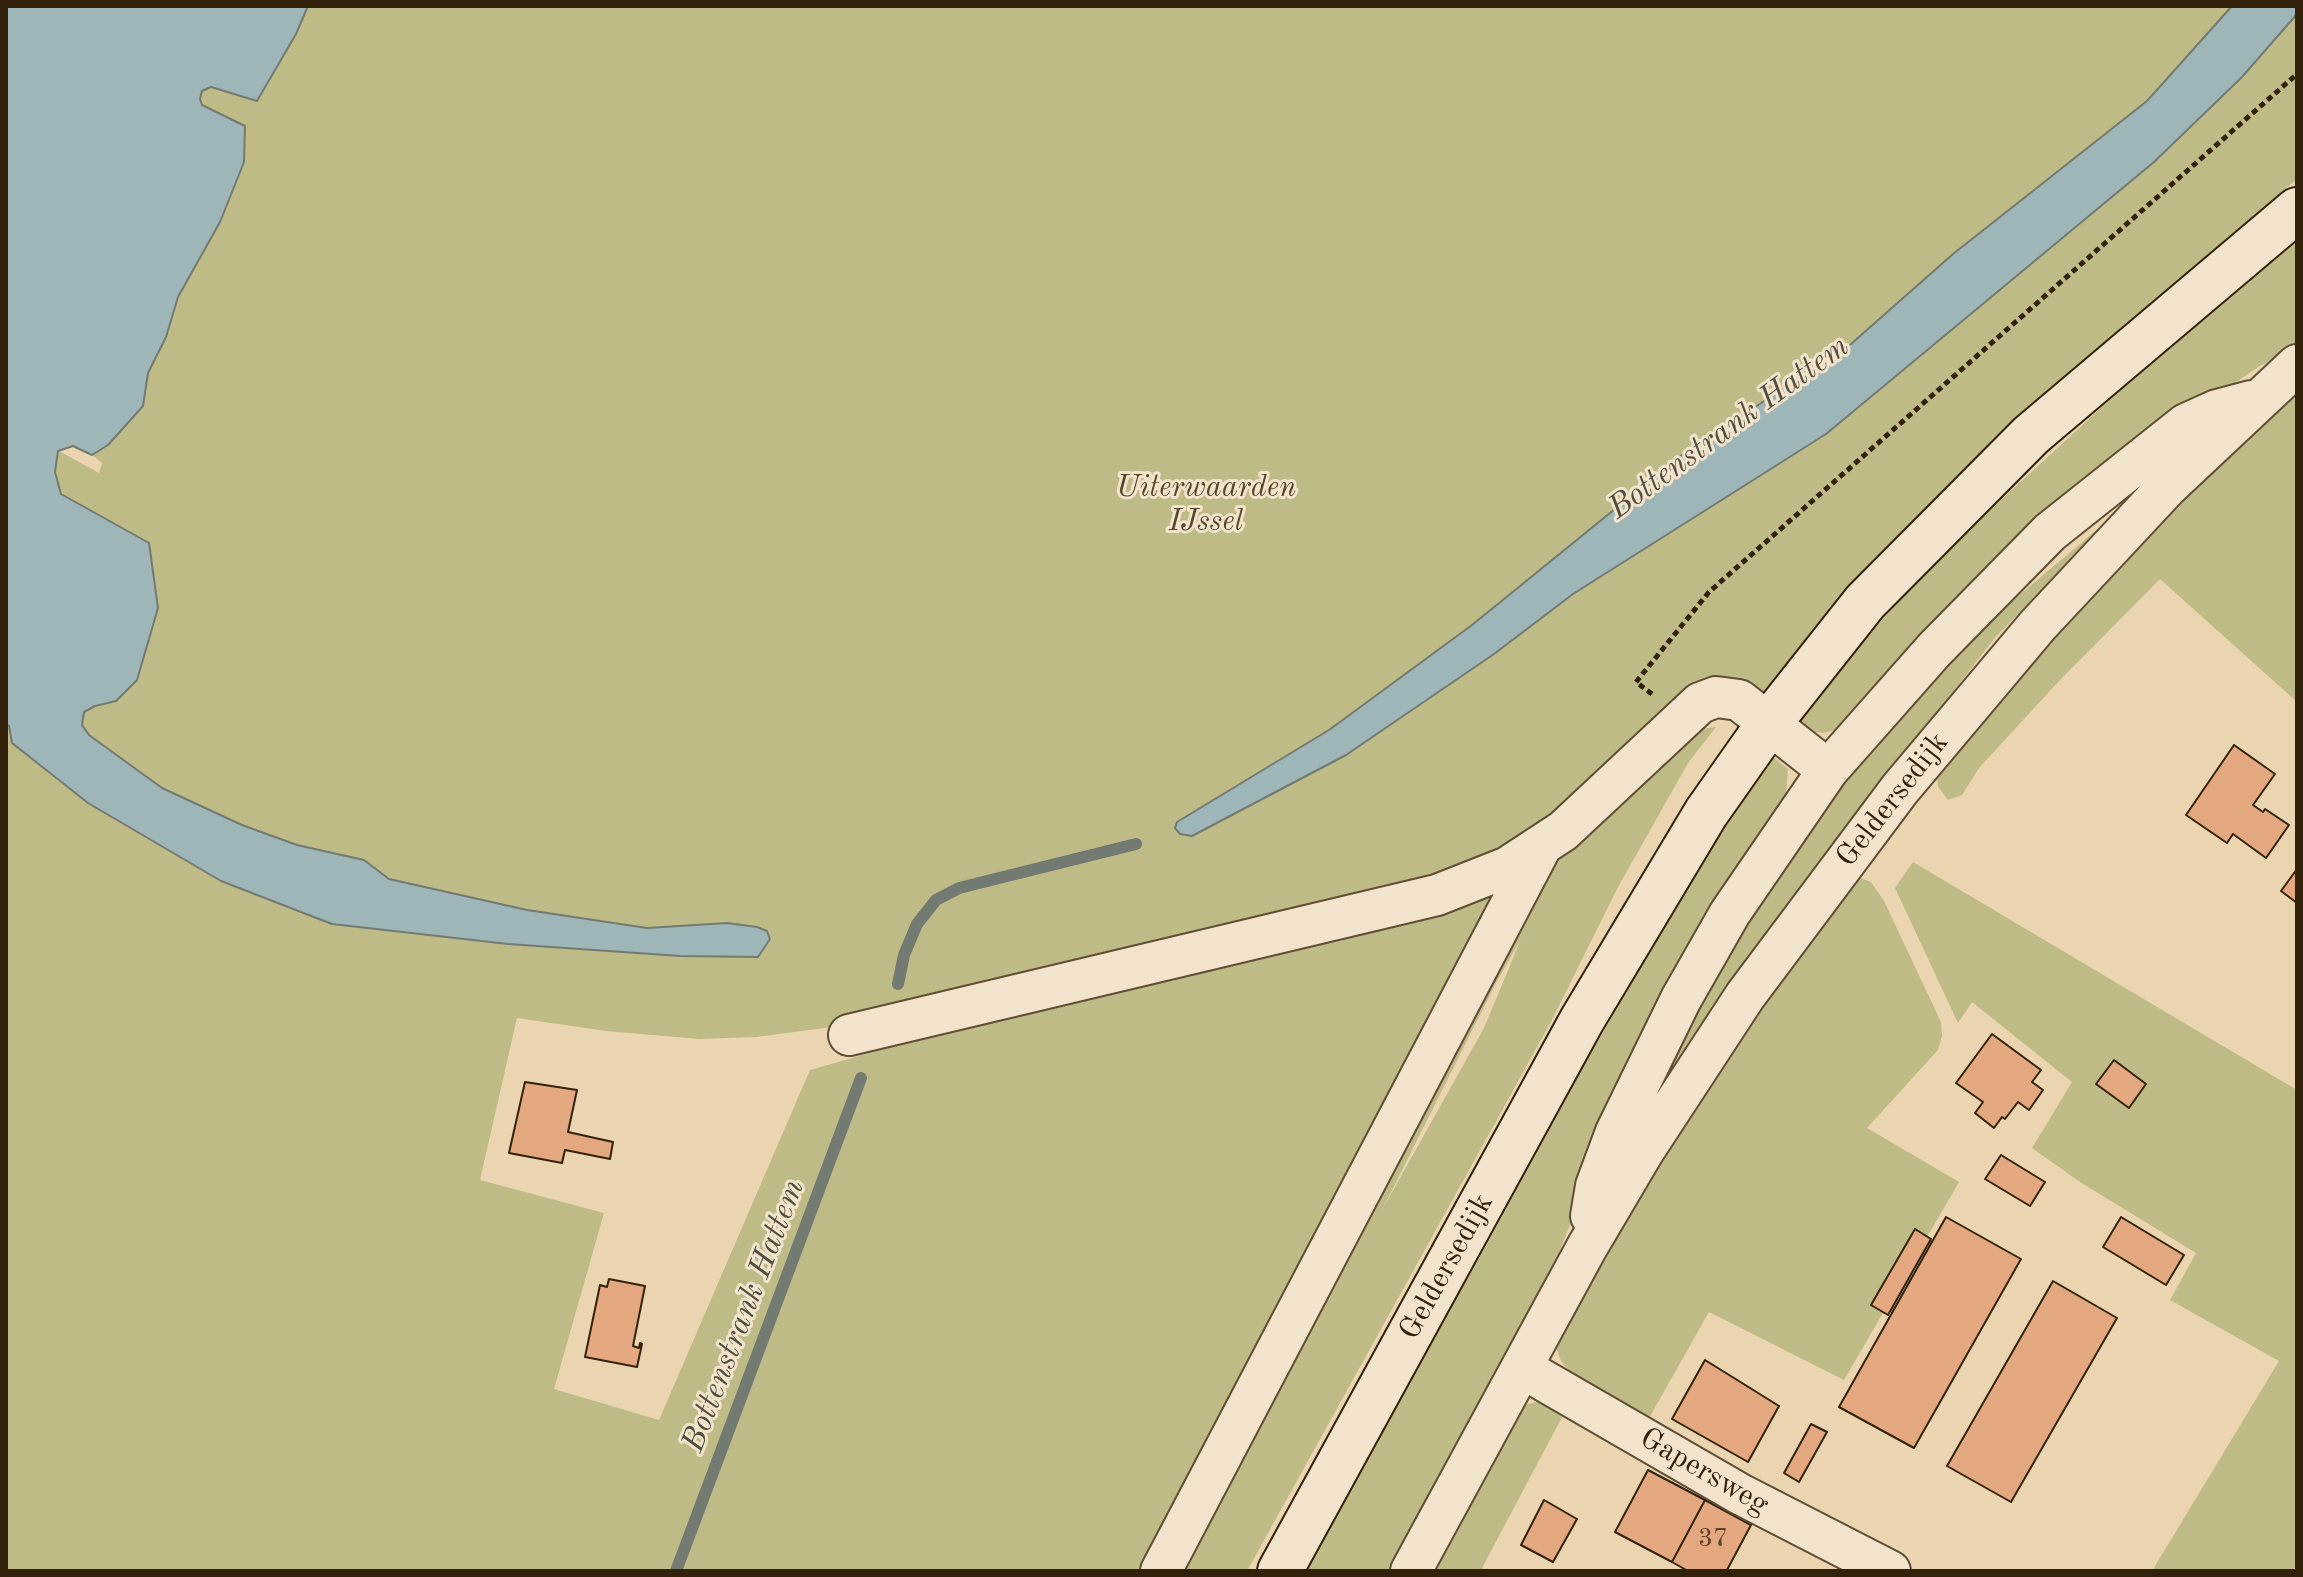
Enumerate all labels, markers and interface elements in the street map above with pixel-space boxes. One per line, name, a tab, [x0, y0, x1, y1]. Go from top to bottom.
water label: Bottenstrank Hattem	[1601, 328, 1857, 528]
park label: Uiterwaarden IJssel	[1116, 470, 1296, 540]
street label: Geldersedijk	[1829, 725, 1957, 875]
water label: Bottenstrank Hattem	[674, 1174, 814, 1458]
street label: Geldersedijk	[1392, 1188, 1502, 1346]
street label: Gapersweg	[1633, 1421, 1775, 1523]
house number: 37	[1698, 1523, 1728, 1555]

